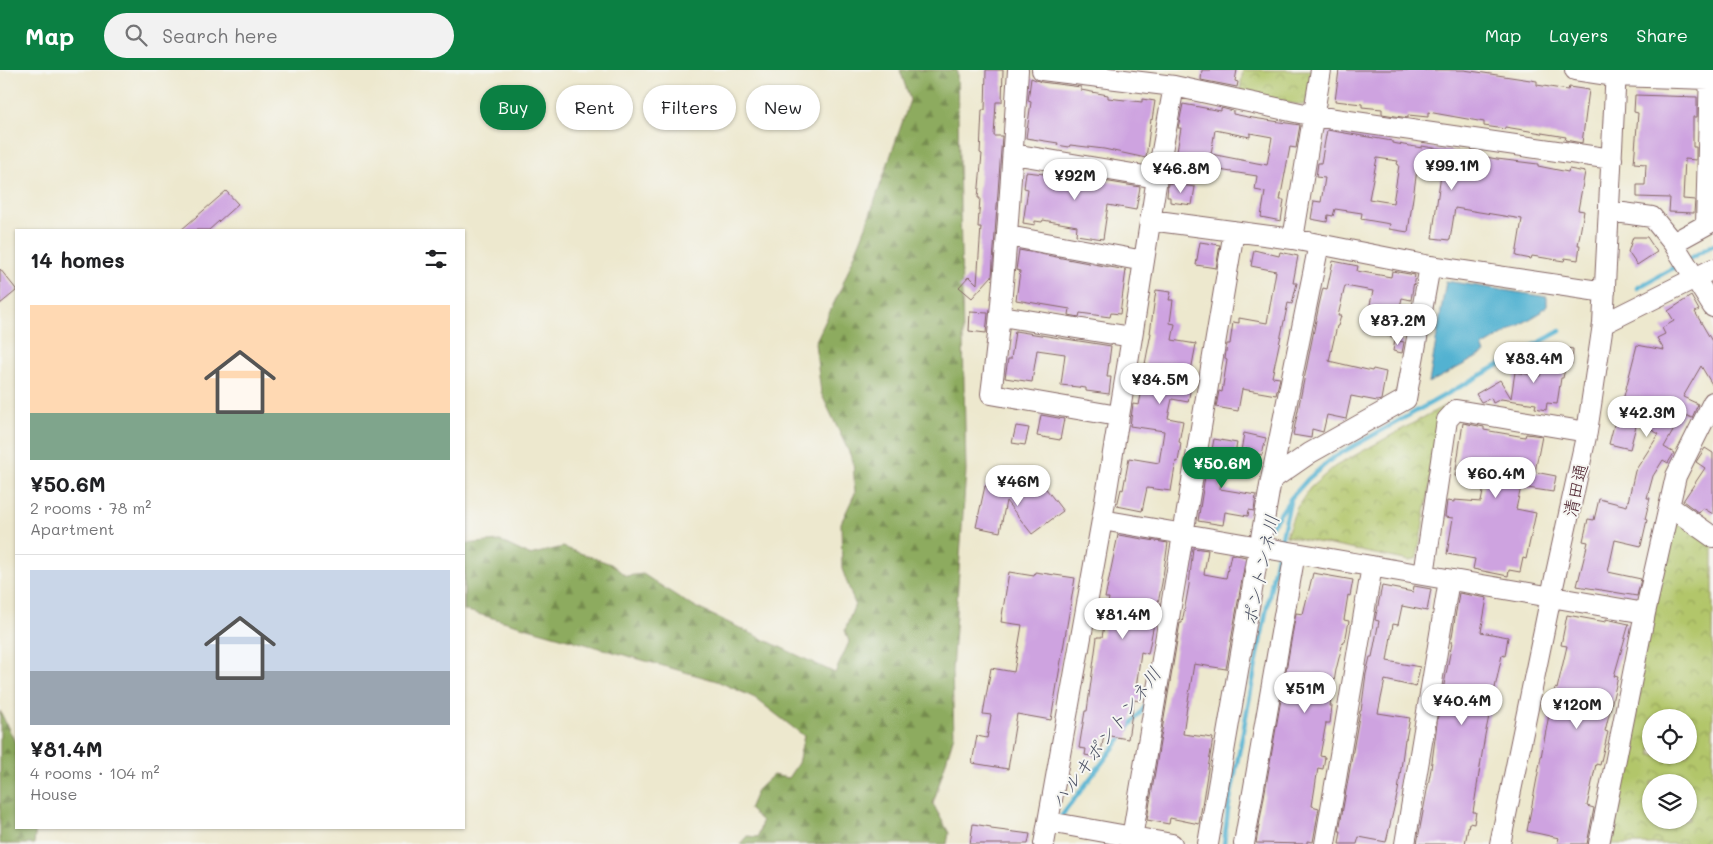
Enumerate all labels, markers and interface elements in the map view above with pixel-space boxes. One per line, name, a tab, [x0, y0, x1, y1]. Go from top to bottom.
search box	[104, 13, 454, 58]
text: Map	[25, 20, 74, 51]
icon: search	[122, 21, 150, 49]
text: Search here	[162, 23, 278, 48]
text: Map	[1485, 23, 1521, 47]
text: Layers	[1549, 23, 1608, 47]
text: Share	[1636, 23, 1688, 47]
chip: Buy	[480, 85, 546, 130]
chip: Rent	[556, 85, 633, 130]
chip: Filters	[643, 85, 736, 130]
chip: New	[746, 85, 820, 130]
pin: ¥99.1M	[1411, 148, 1493, 191]
pin: ¥46.8M	[1140, 152, 1222, 194]
text: ¥99.1M	[1425, 154, 1479, 175]
text: ¥46.8M	[1152, 157, 1210, 178]
pin: ¥92M	[1045, 158, 1105, 201]
text: ¥92M	[1054, 164, 1096, 185]
icon: filters	[422, 245, 450, 273]
text: 14 homes	[30, 246, 125, 273]
pin: ¥87.2M	[1357, 304, 1439, 346]
text: ¥87.2M	[1370, 309, 1426, 330]
icon: home	[195, 337, 285, 427]
pin: ¥83.4M	[1493, 342, 1575, 384]
text: ¥83.4M	[1505, 347, 1563, 368]
pin: ¥34.5M	[1119, 362, 1201, 405]
text: ¥34.5M	[1131, 368, 1189, 389]
pin: ¥42.3M	[1606, 396, 1688, 438]
text: ¥42.3M	[1618, 401, 1676, 422]
pin: ¥50.6M	[1181, 446, 1263, 489]
text: ¥50.6M	[1193, 452, 1251, 473]
pin: ¥60.4M	[1455, 456, 1537, 499]
street label: 清田通	[1557, 461, 1593, 519]
text: ¥60.4M	[1467, 462, 1525, 483]
pin: ¥46M	[988, 464, 1048, 507]
text: ¥50.6M	[30, 470, 106, 497]
text: ¥46M	[996, 470, 1040, 491]
text: 2 rooms · 78 m²	[30, 497, 151, 518]
water label: ポントンネ川	[1236, 512, 1284, 628]
text: Apartment	[30, 518, 115, 539]
pin: ¥81.4M	[1082, 598, 1164, 640]
icon: home	[195, 603, 285, 693]
text: ¥81.4M	[1095, 603, 1151, 624]
water label: ハルキポントンネ川	[1044, 661, 1166, 813]
pin: ¥51M	[1275, 672, 1335, 714]
text: ¥51M	[1285, 677, 1325, 698]
pin: ¥40.4M	[1421, 684, 1503, 726]
pin: ¥120M	[1542, 688, 1612, 730]
text: ¥40.4M	[1433, 689, 1491, 710]
text: ¥120M	[1552, 693, 1602, 714]
map controls	[1642, 709, 1697, 829]
button: locate	[1642, 709, 1697, 764]
text: ¥81.4M	[30, 735, 103, 762]
text: 4 rooms · 104 m²	[30, 762, 160, 783]
button: layers	[1642, 774, 1697, 829]
text: House	[30, 783, 77, 804]

